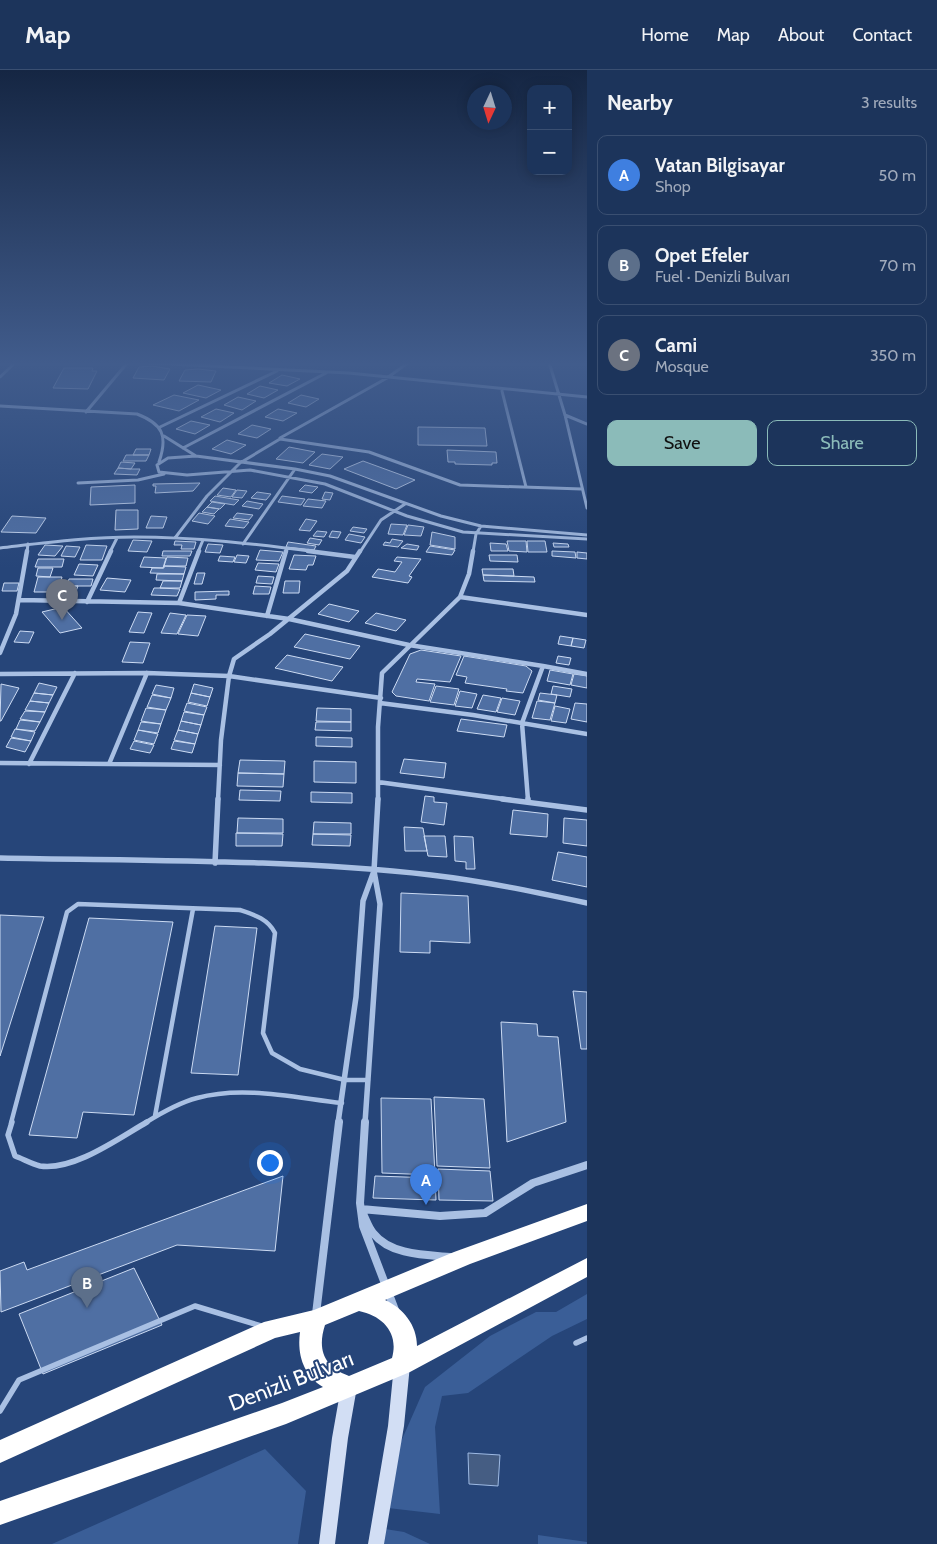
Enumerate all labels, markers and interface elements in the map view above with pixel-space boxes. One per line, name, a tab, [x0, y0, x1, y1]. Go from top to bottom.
text: Map	[25, 20, 71, 49]
text: Home	[641, 24, 689, 46]
text: Map	[717, 24, 750, 46]
text: About	[778, 24, 824, 46]
text: Contact	[852, 24, 912, 46]
north arrow	[467, 85, 512, 130]
map controls	[527, 85, 572, 175]
button: +	[527, 85, 572, 130]
text: Nearby	[607, 90, 673, 115]
text: 3 results	[861, 93, 917, 112]
button: −	[527, 130, 572, 175]
text: Vatan Bilgisayar	[655, 154, 785, 177]
text: A	[619, 166, 629, 185]
text: 50 m	[879, 166, 916, 185]
text: Shop	[655, 177, 691, 196]
text: Opet Efeler	[655, 244, 749, 267]
text: B	[619, 256, 629, 275]
text: 70 m	[879, 256, 916, 275]
text: Fuel · Denizli Bulvarı	[655, 267, 790, 286]
text: Cami	[655, 334, 697, 357]
text: C	[619, 346, 629, 365]
text: 350 m	[870, 346, 916, 365]
text: Mosque	[655, 357, 709, 376]
button: Save	[607, 420, 757, 466]
button: Share	[767, 420, 917, 466]
pin: C	[46, 579, 78, 620]
your location	[257, 1150, 283, 1176]
pin: A	[410, 1164, 442, 1205]
pin: B	[71, 1267, 103, 1308]
street label: Denizli Bulvarı	[225, 1345, 357, 1417]

